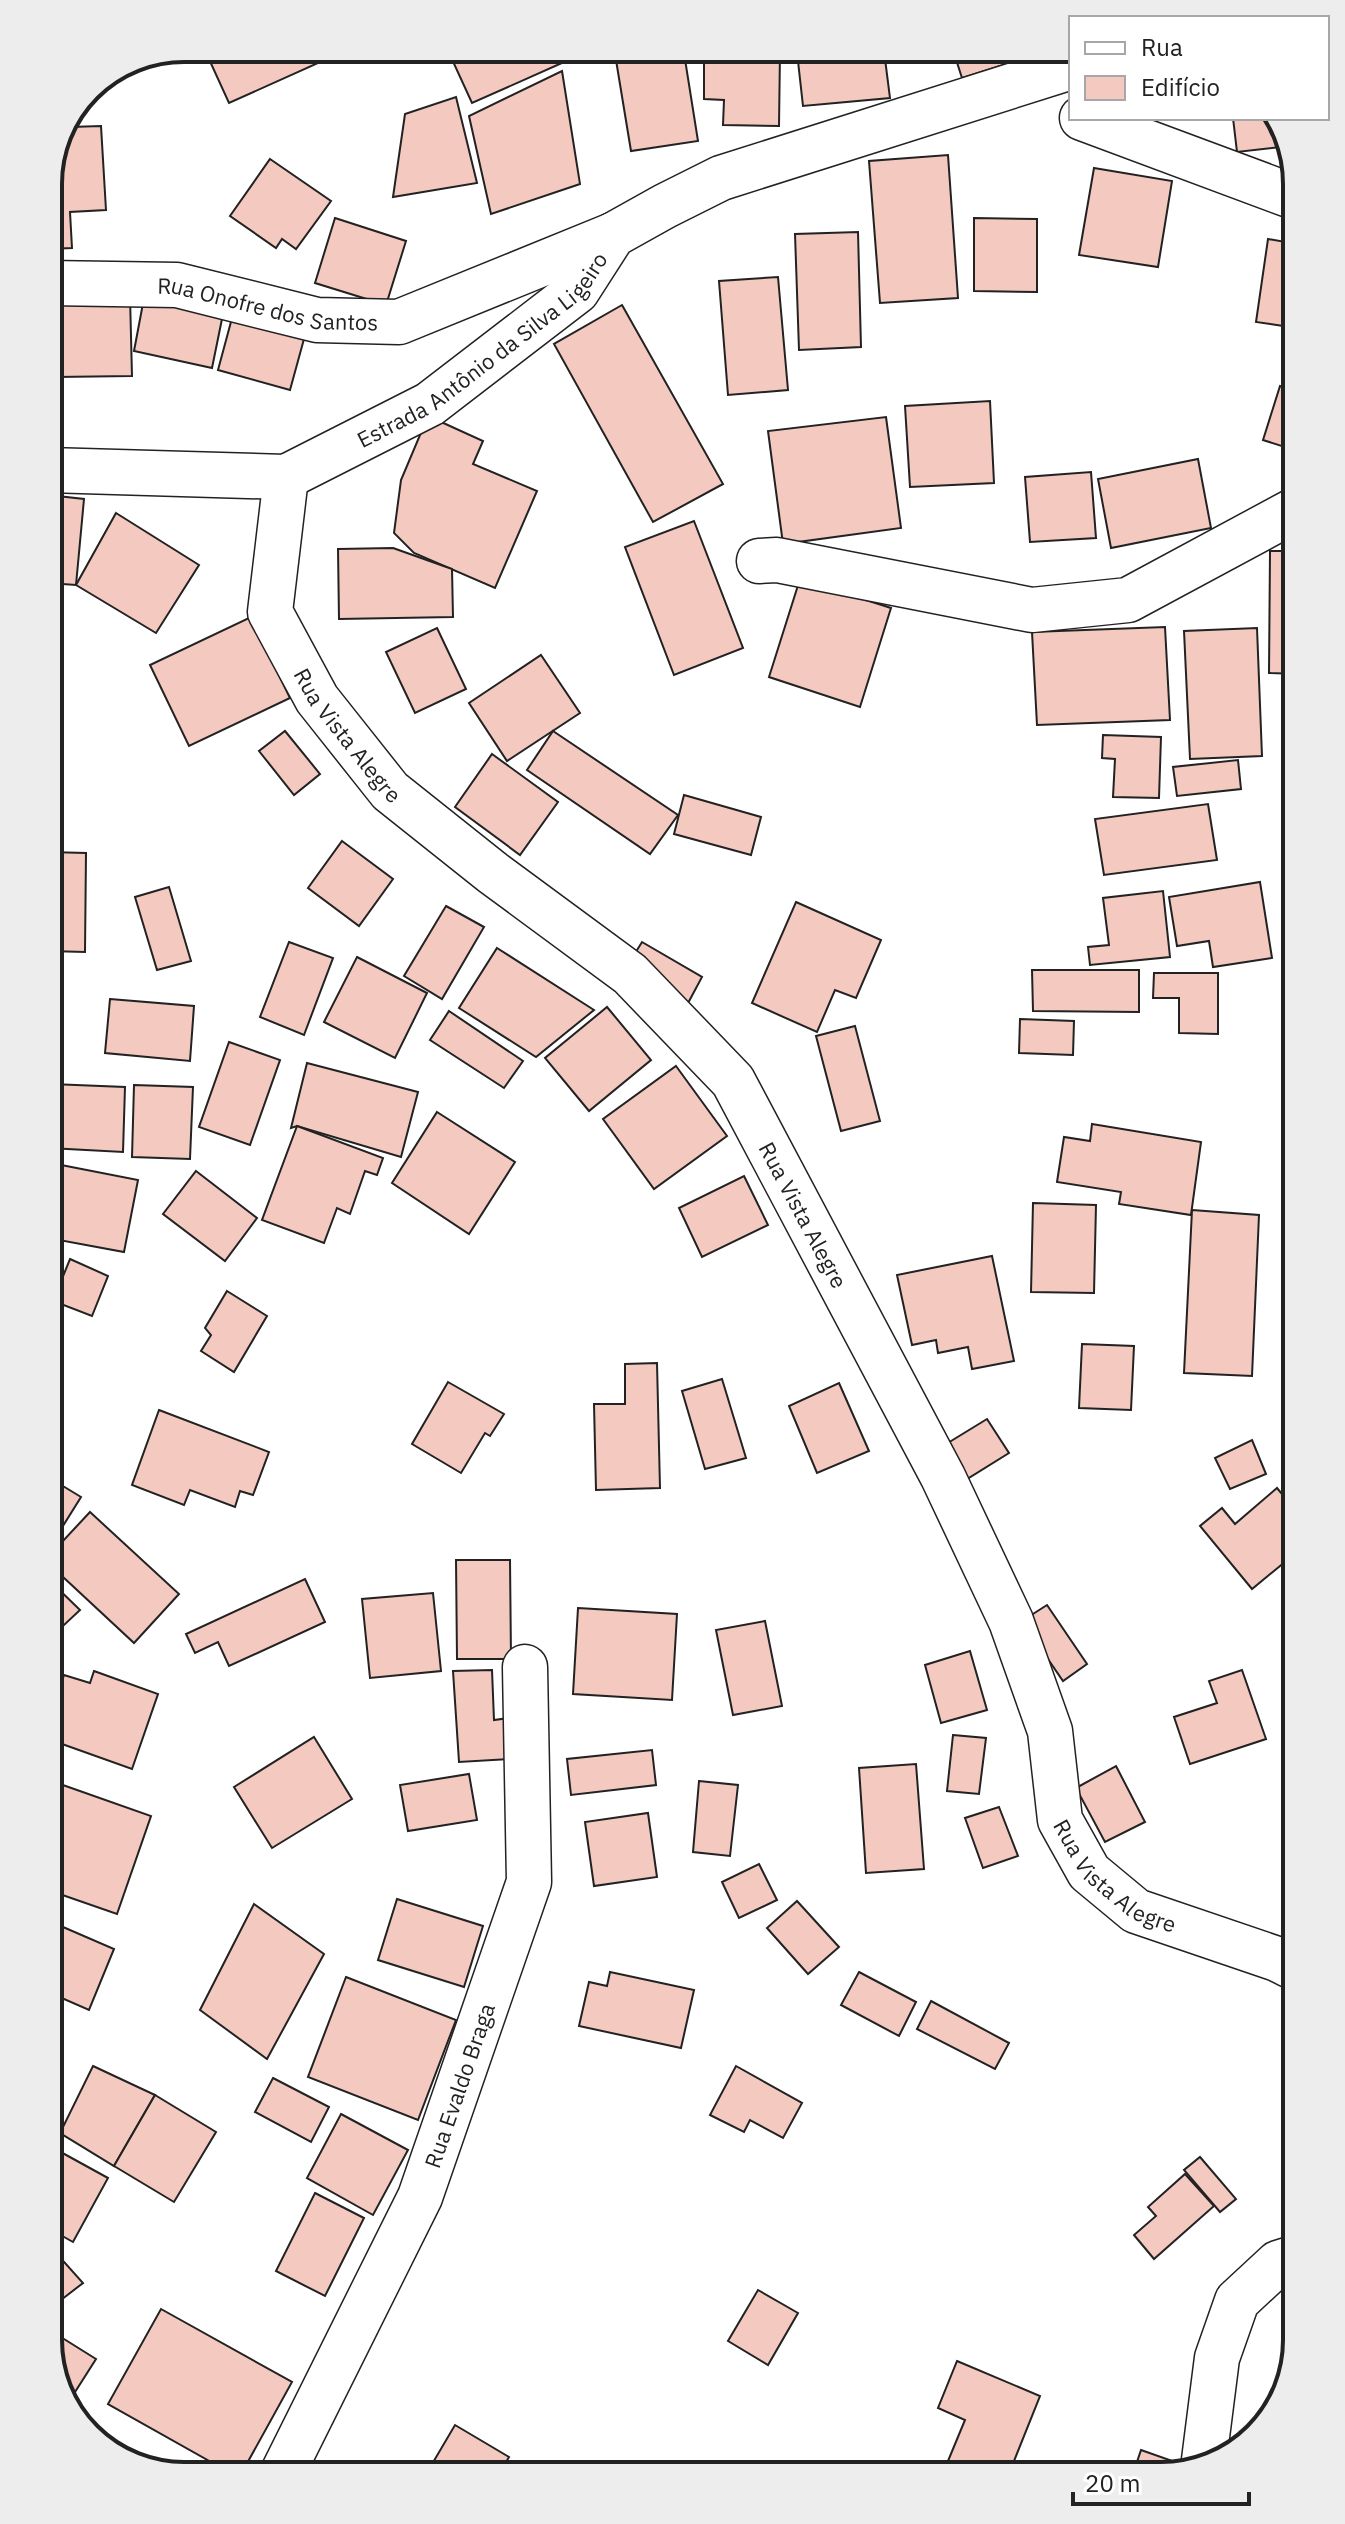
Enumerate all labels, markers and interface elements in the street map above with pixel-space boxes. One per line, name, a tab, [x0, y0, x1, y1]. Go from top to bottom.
legend	[1069, 16, 1329, 120]
text: Rua	[1141, 31, 1183, 63]
text: Edifício	[1141, 71, 1220, 103]
street label: Estrada Antônio da Silva Ligeiro	[352, 246, 613, 453]
street label: Rua Onofre dos Santos	[157, 270, 378, 336]
street label: Rua Vista Alegre	[288, 663, 407, 809]
street label: Rua Vista Alegre	[753, 1137, 855, 1293]
street label: Rua Vista Alegre	[1048, 1814, 1180, 1938]
street label: Rua Evaldo Braga	[417, 1999, 501, 2171]
scale bar	[1073, 2456, 1249, 2506]
text: 20 m	[1085, 2467, 1140, 2499]

